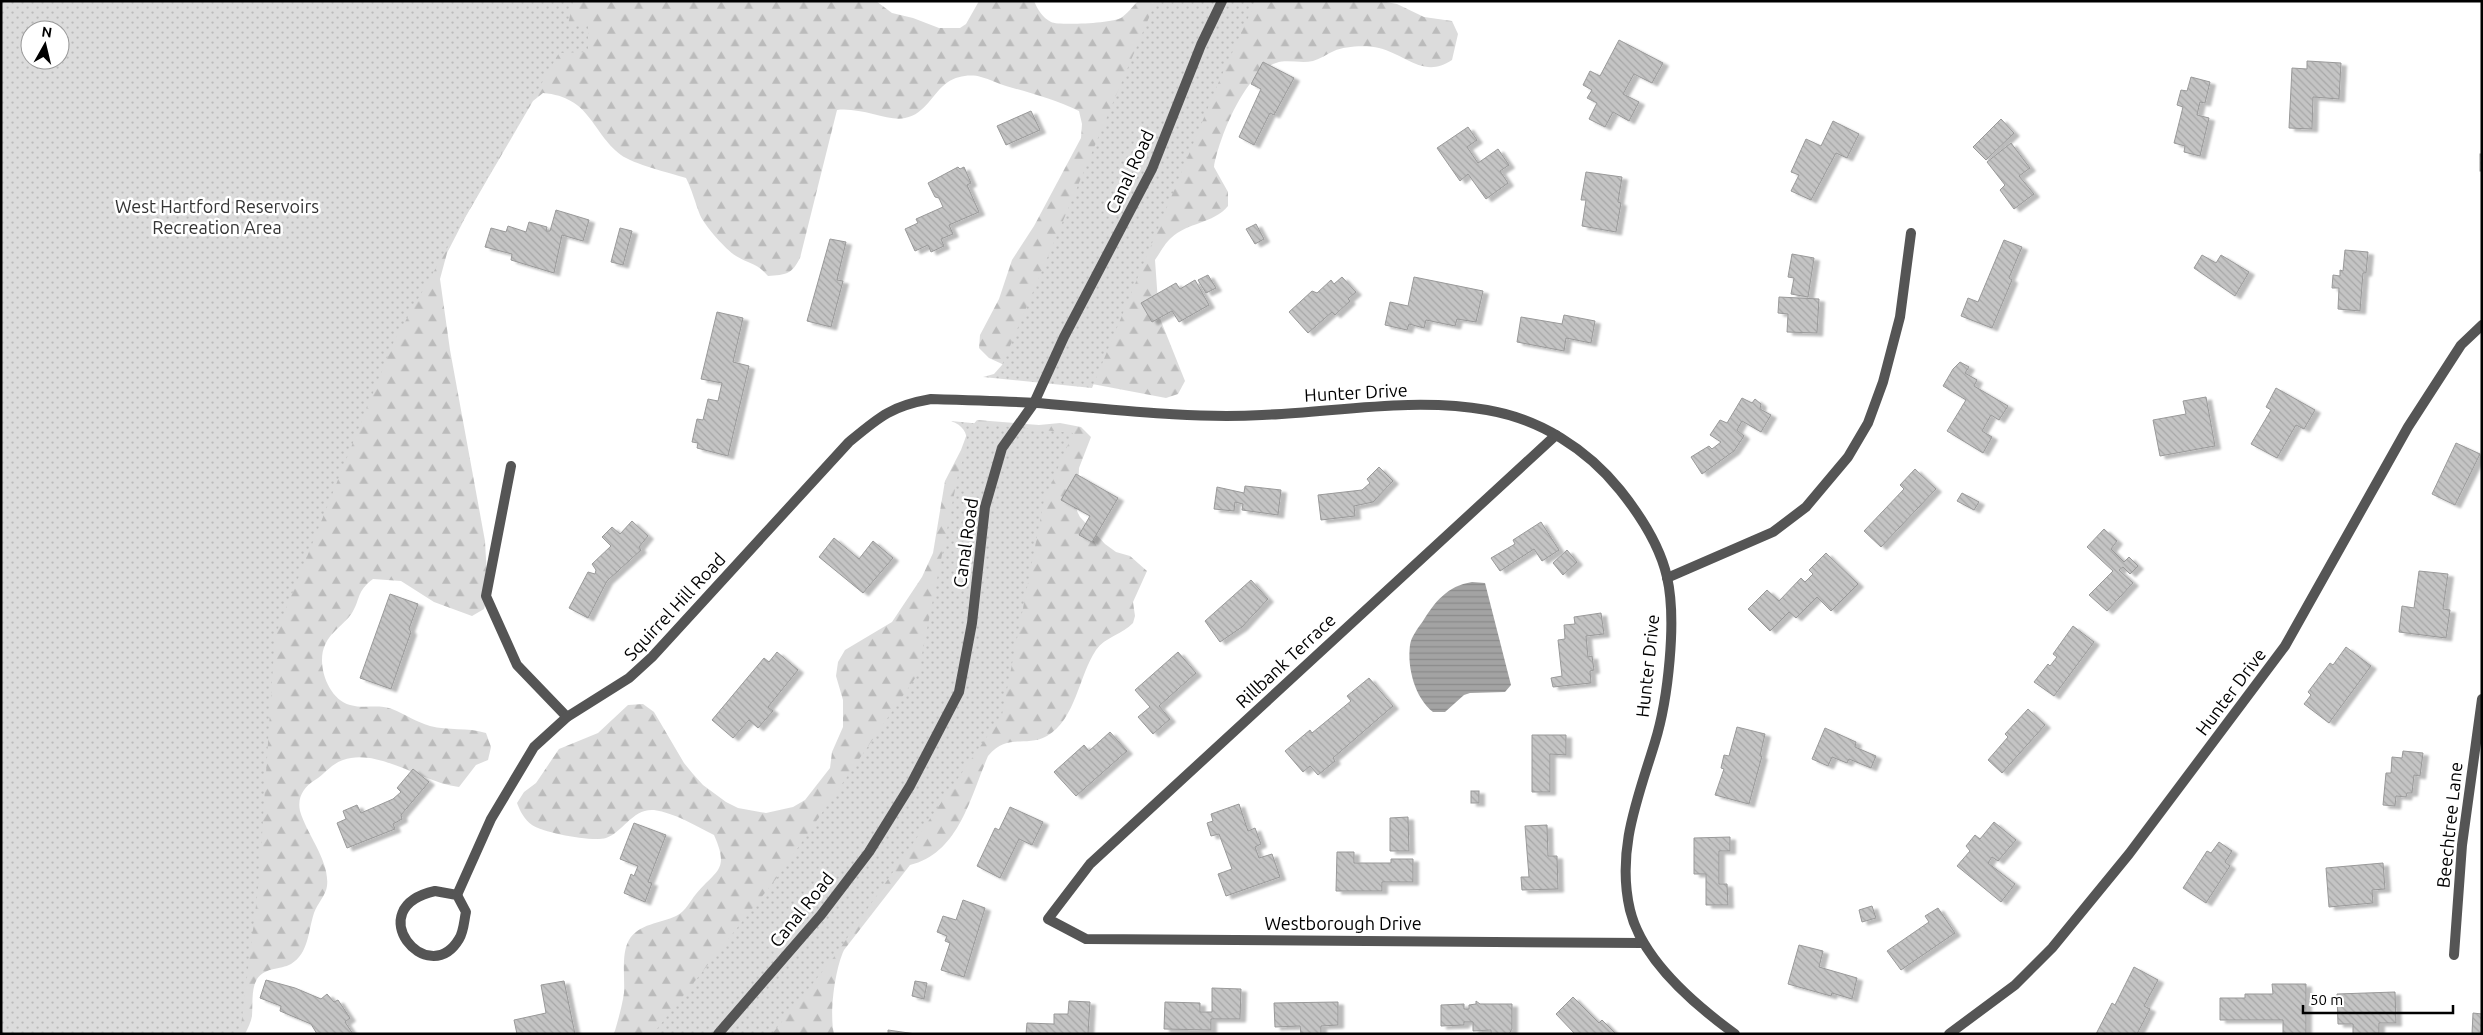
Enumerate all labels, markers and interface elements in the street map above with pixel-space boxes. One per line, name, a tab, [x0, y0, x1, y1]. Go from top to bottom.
north arrow	[20, 20, 70, 70]
text: N	[41, 23, 53, 41]
street label: Canal Road	[1101, 126, 1157, 217]
park label: West Hartford Reservoirs Recreation Area	[115, 196, 319, 237]
street label: Hunter Drive	[1304, 379, 1408, 405]
street label: Canal Road	[949, 497, 981, 589]
street label: Squirrel Hill Road	[620, 549, 729, 664]
street label: Rillbank Terrace	[1231, 609, 1339, 711]
street label: Hunter Drive	[1632, 613, 1662, 718]
street label: Hunter Drive	[2191, 644, 2269, 739]
street label: Beechtree Lane	[2432, 761, 2466, 889]
street label: Canal Road	[765, 868, 837, 951]
street label: Westborough Drive	[1264, 913, 1422, 933]
scale bar	[2303, 982, 2453, 1014]
text: 50 m	[2310, 991, 2343, 1008]

